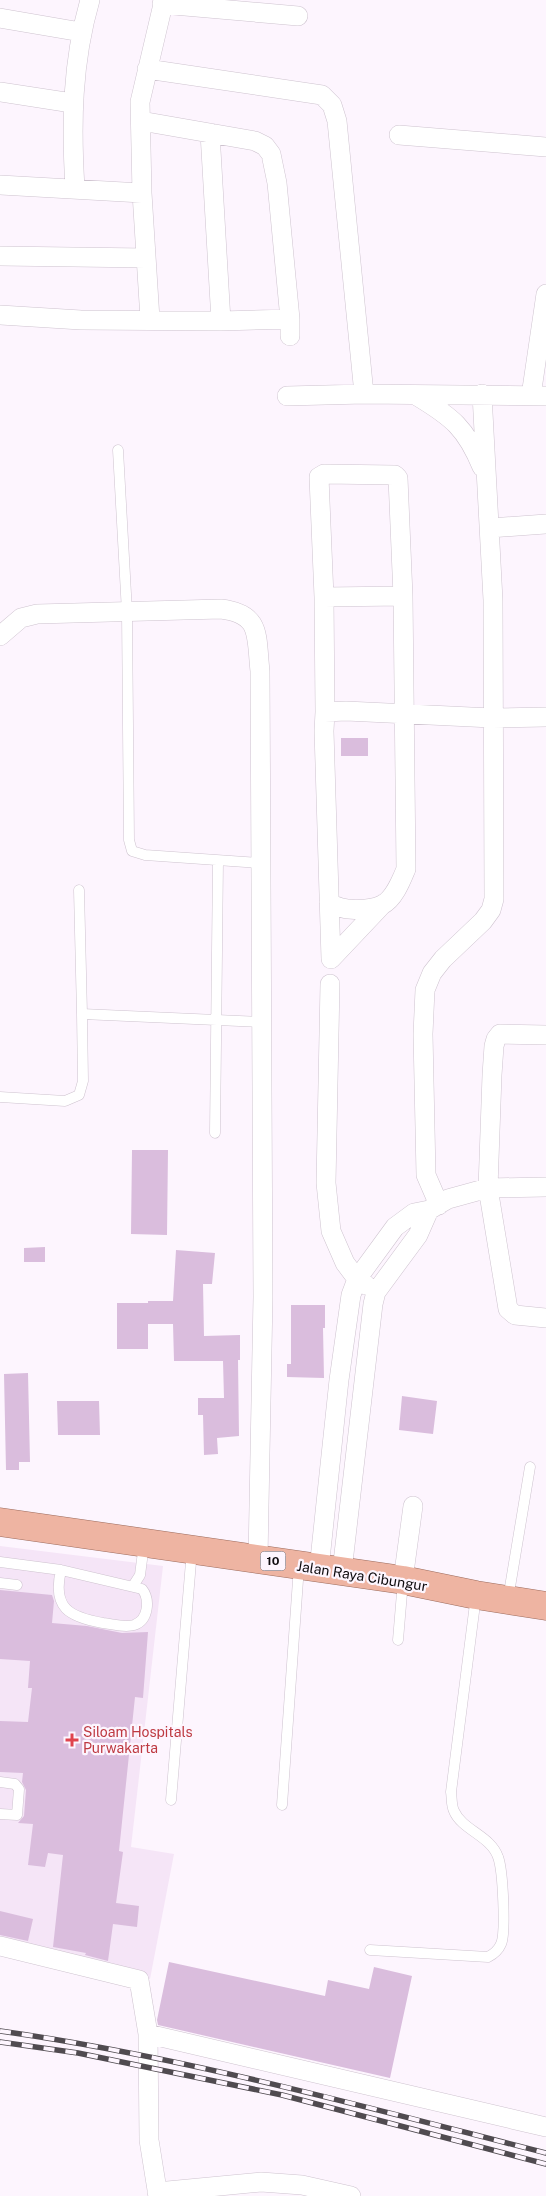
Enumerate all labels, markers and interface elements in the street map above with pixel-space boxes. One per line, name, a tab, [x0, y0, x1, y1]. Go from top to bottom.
road number: 10	[260, 1552, 286, 1570]
street label: Jalan Raya Cibungur	[296, 1558, 428, 1594]
place label: Siloam Hospitals Purwakarta	[83, 1724, 193, 1756]
marker: Siloam Hospitals Purwakarta	[65, 1733, 79, 1747]

